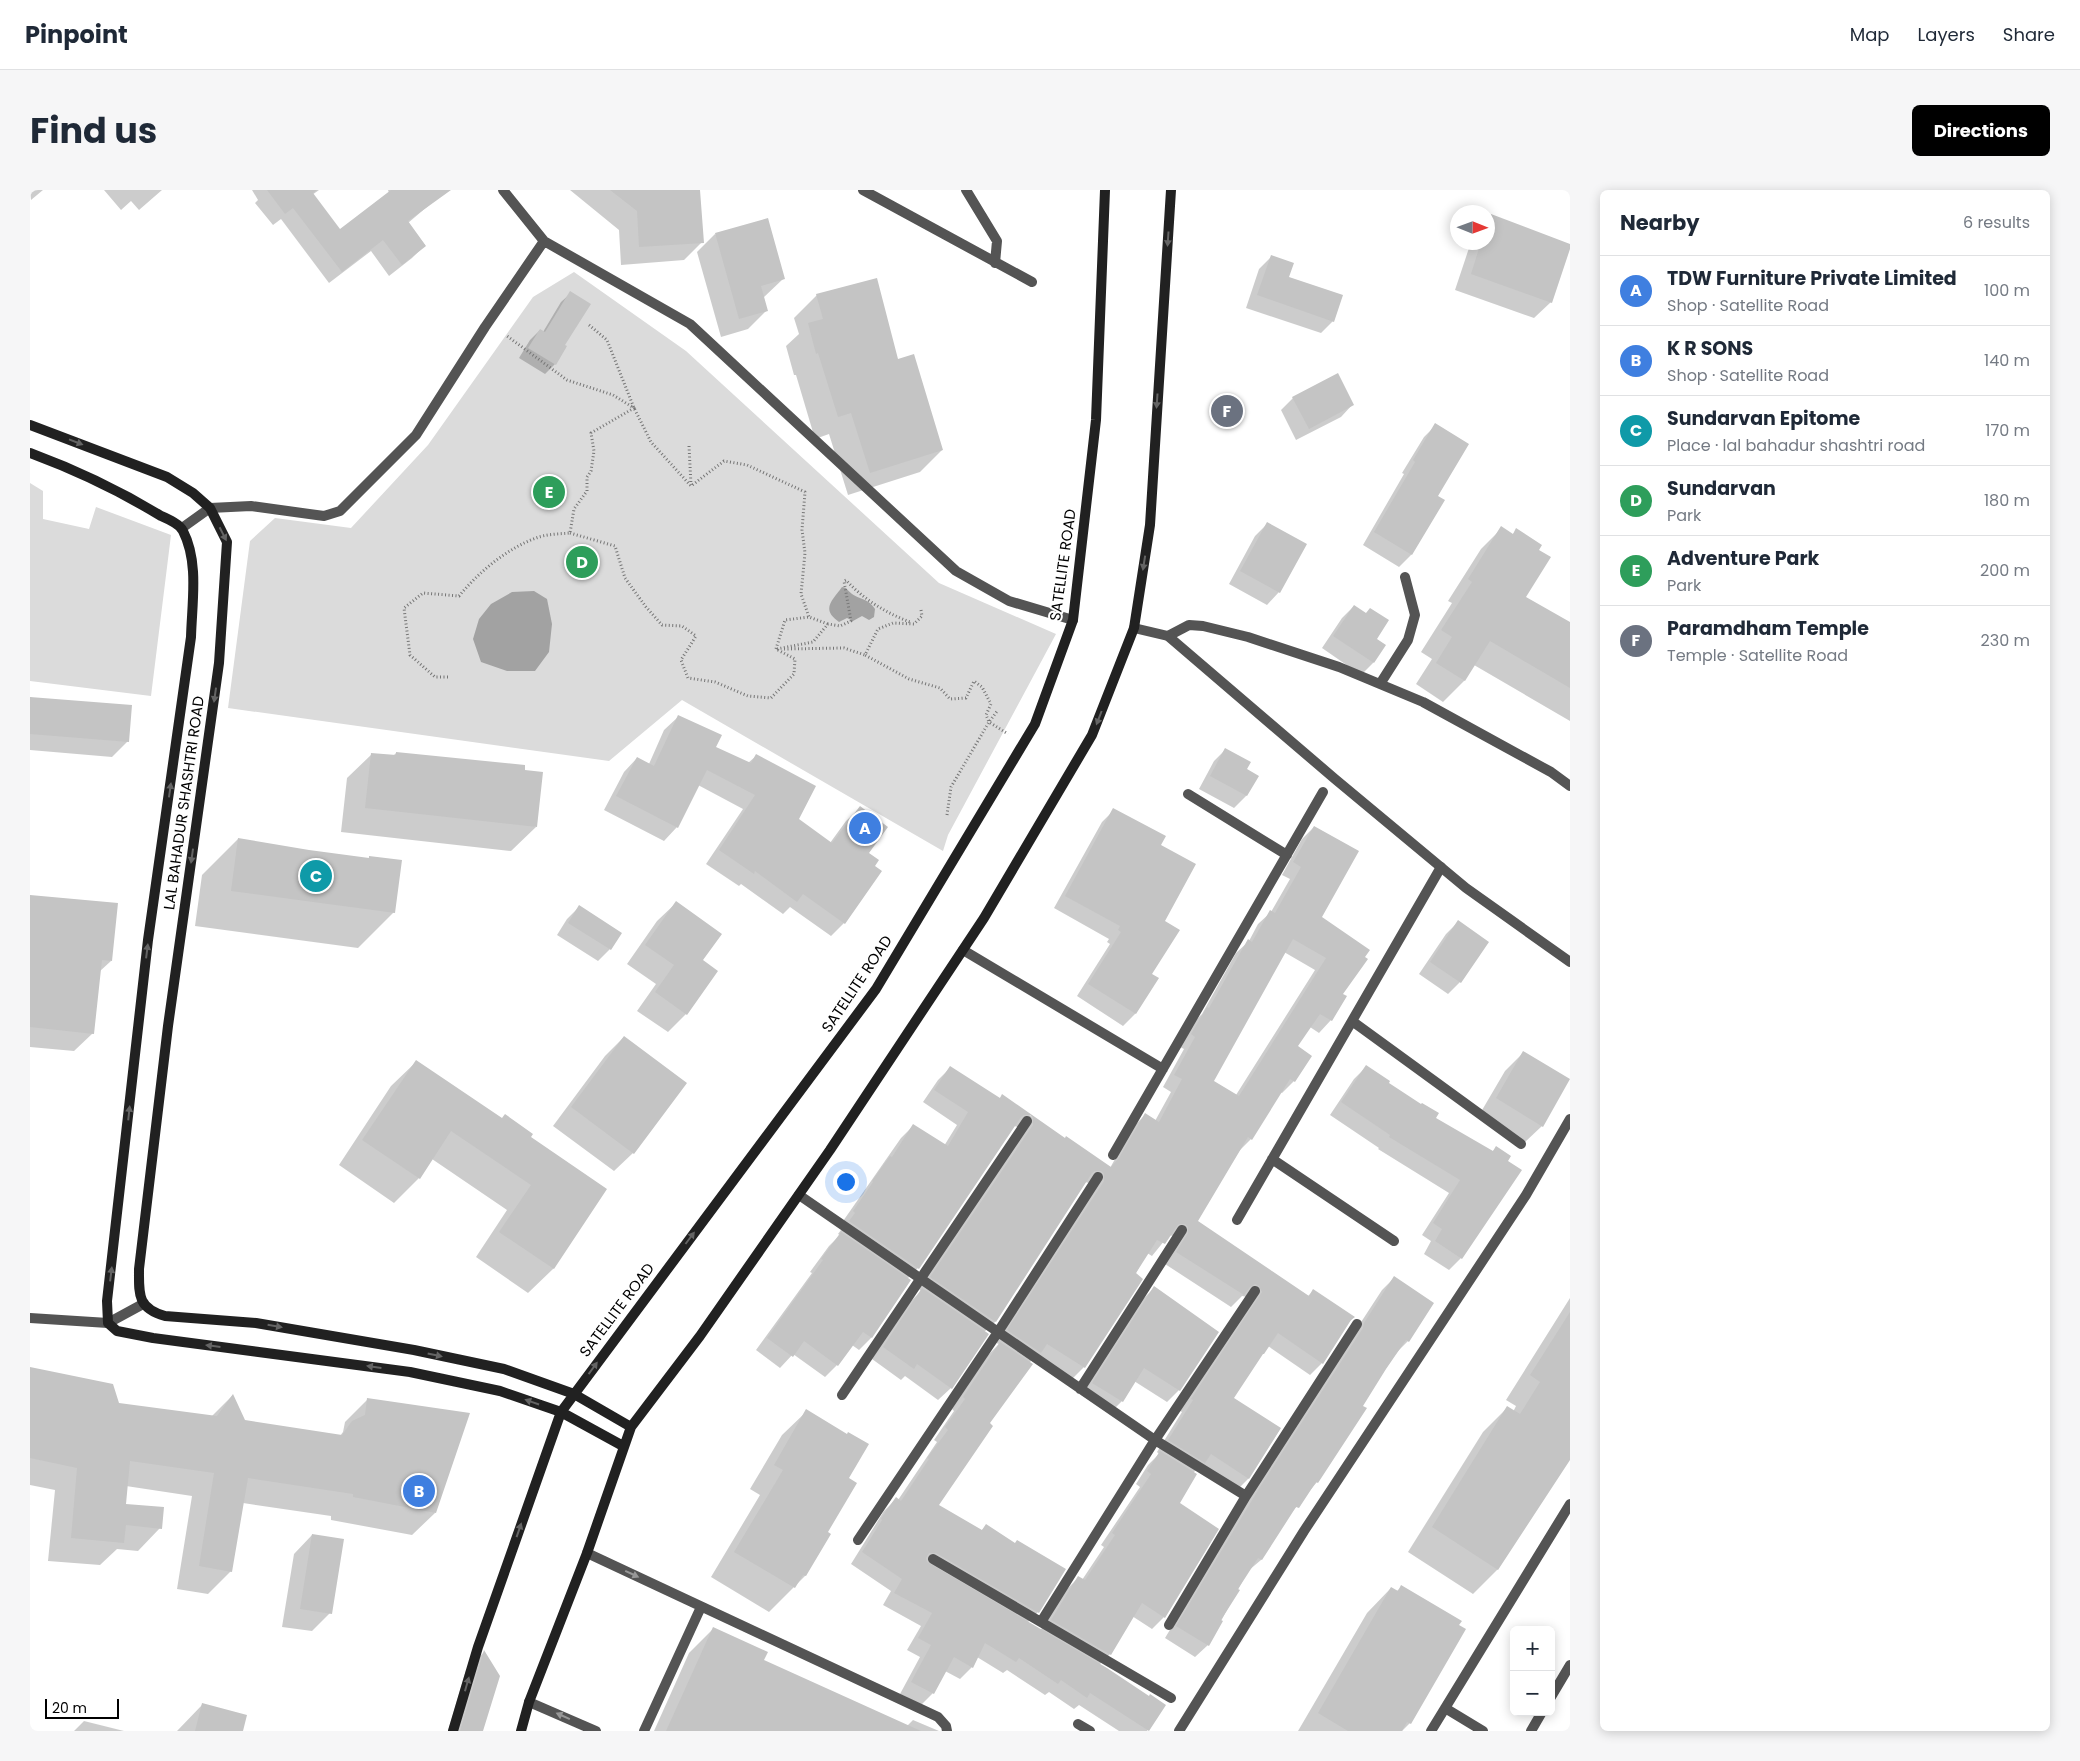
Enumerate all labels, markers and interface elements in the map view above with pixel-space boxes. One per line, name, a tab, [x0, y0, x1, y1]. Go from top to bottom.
text: Pinpoint	[25, 18, 128, 51]
text: Map	[1850, 22, 1890, 47]
text: Layers	[1918, 22, 1975, 47]
text: Share	[2003, 22, 2055, 47]
button: Directions	[1912, 105, 2050, 156]
text: Find us	[30, 106, 157, 155]
north arrow	[1450, 205, 1495, 250]
text: Nearby	[1620, 208, 1700, 237]
text: 6 results	[1963, 211, 2030, 234]
one-way arrow	[1163, 231, 1171, 247]
text: TDW Furniture Private Limited	[1667, 265, 1957, 292]
text: A	[1630, 279, 1642, 302]
text: 100 m	[1984, 279, 2030, 302]
text: Shop · Satellite Road	[1667, 294, 1829, 317]
text: K R SONS	[1667, 335, 1753, 362]
text: B	[1631, 349, 1641, 372]
text: 140 m	[1984, 349, 2030, 372]
text: Shop · Satellite Road	[1667, 364, 1829, 387]
pin: F	[1211, 392, 1243, 430]
one-way arrow	[1153, 393, 1161, 409]
text: Sundarvan Epitome	[1667, 405, 1860, 432]
text: C	[1630, 419, 1642, 442]
text: 170 m	[1985, 419, 2030, 442]
text: Place · lal bahadur shashtri road	[1667, 434, 1925, 457]
one-way arrow	[68, 439, 83, 446]
pin: E	[533, 473, 565, 511]
text: Sundarvan	[1667, 475, 1776, 502]
text: D	[1630, 489, 1642, 512]
text: 180 m	[1984, 489, 2030, 512]
text: Park	[1667, 504, 1701, 527]
street label: SATELLITE ROAD	[1044, 508, 1081, 622]
one-way arrow	[219, 526, 227, 541]
pin: D	[566, 543, 598, 581]
text: Adventure Park	[1667, 545, 1819, 572]
one-way arrow	[1139, 555, 1147, 571]
text: E	[1632, 559, 1640, 582]
text: 200 m	[1980, 559, 2030, 582]
text: Park	[1667, 574, 1701, 597]
text: Paramdham Temple	[1667, 615, 1869, 642]
text: F	[1632, 629, 1640, 652]
text: 230 m	[1981, 629, 2030, 652]
text: Temple · Satellite Road	[1667, 644, 1848, 667]
one-way arrow	[210, 687, 218, 703]
street label: LAL BAHADUR SHASHTRI ROAD	[158, 695, 209, 911]
one-way arrow	[1094, 711, 1102, 725]
one-way arrow	[166, 782, 174, 798]
pin: A	[849, 809, 881, 847]
one-way arrow	[188, 848, 196, 864]
pin: C	[300, 857, 332, 895]
street label: SATELLITE ROAD	[816, 931, 897, 1036]
one-way arrow	[143, 943, 151, 959]
one-way arrow	[125, 1104, 133, 1120]
your location	[833, 1169, 859, 1195]
one-way arrow	[684, 1232, 695, 1245]
street label: SATELLITE ROAD	[574, 1258, 659, 1361]
one-way arrow	[107, 1266, 115, 1282]
one-way arrow	[267, 1323, 283, 1331]
one-way arrow	[205, 1342, 221, 1350]
one-way arrow	[427, 1351, 442, 1359]
one-way arrow	[588, 1361, 598, 1375]
one-way arrow	[366, 1363, 382, 1371]
one-way arrow	[525, 1398, 540, 1405]
pin: B	[403, 1472, 435, 1510]
one-way arrow	[516, 1523, 523, 1538]
one-way arrow	[625, 1570, 639, 1578]
map controls	[1510, 1626, 1555, 1716]
button: +	[1510, 1626, 1555, 1671]
button: −	[1510, 1671, 1555, 1716]
one-way arrow	[463, 1677, 471, 1692]
scale bar	[45, 1696, 119, 1719]
text: 20 m	[52, 1698, 87, 1718]
one-way arrow	[556, 1712, 570, 1720]

